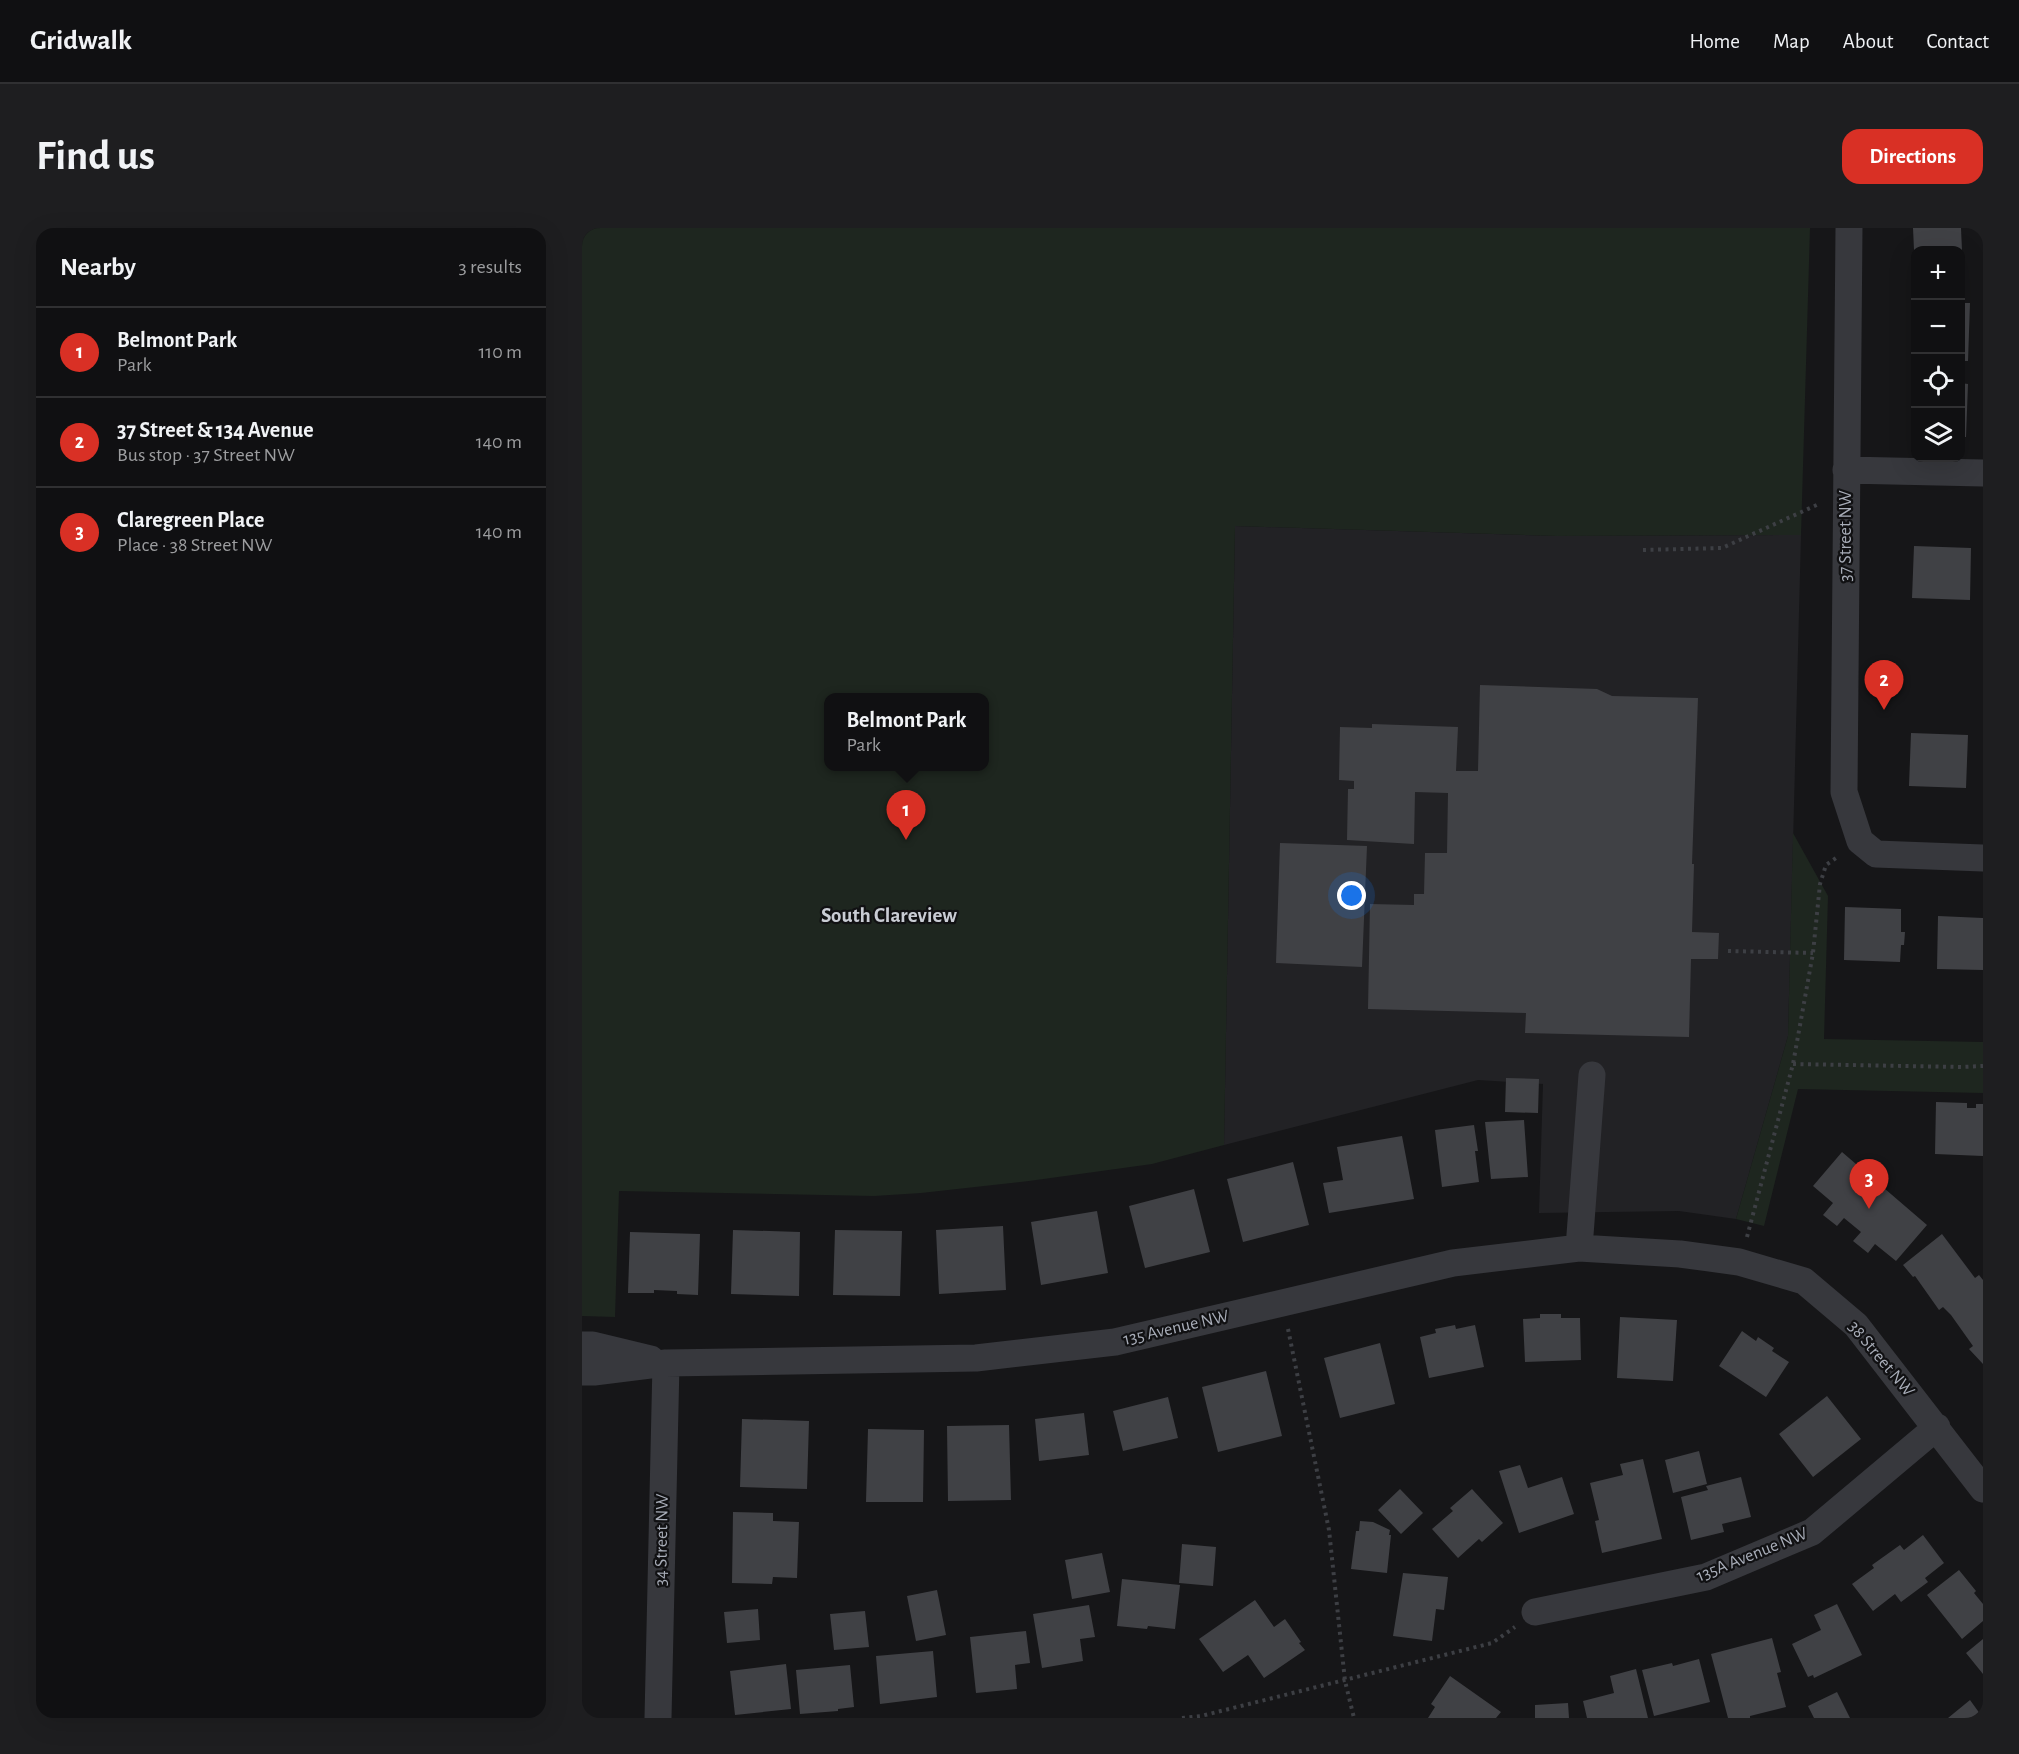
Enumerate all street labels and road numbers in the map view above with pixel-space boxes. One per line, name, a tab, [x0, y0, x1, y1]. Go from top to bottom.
street label: 37 Street NW	[1837, 490, 1855, 582]
street label: 135 Avenue NW	[1122, 1307, 1230, 1349]
street label: 38 Street NW	[1844, 1318, 1918, 1400]
street label: 34 Street NW	[652, 1494, 672, 1586]
street label: 135A Avenue NW	[1694, 1525, 1810, 1585]

